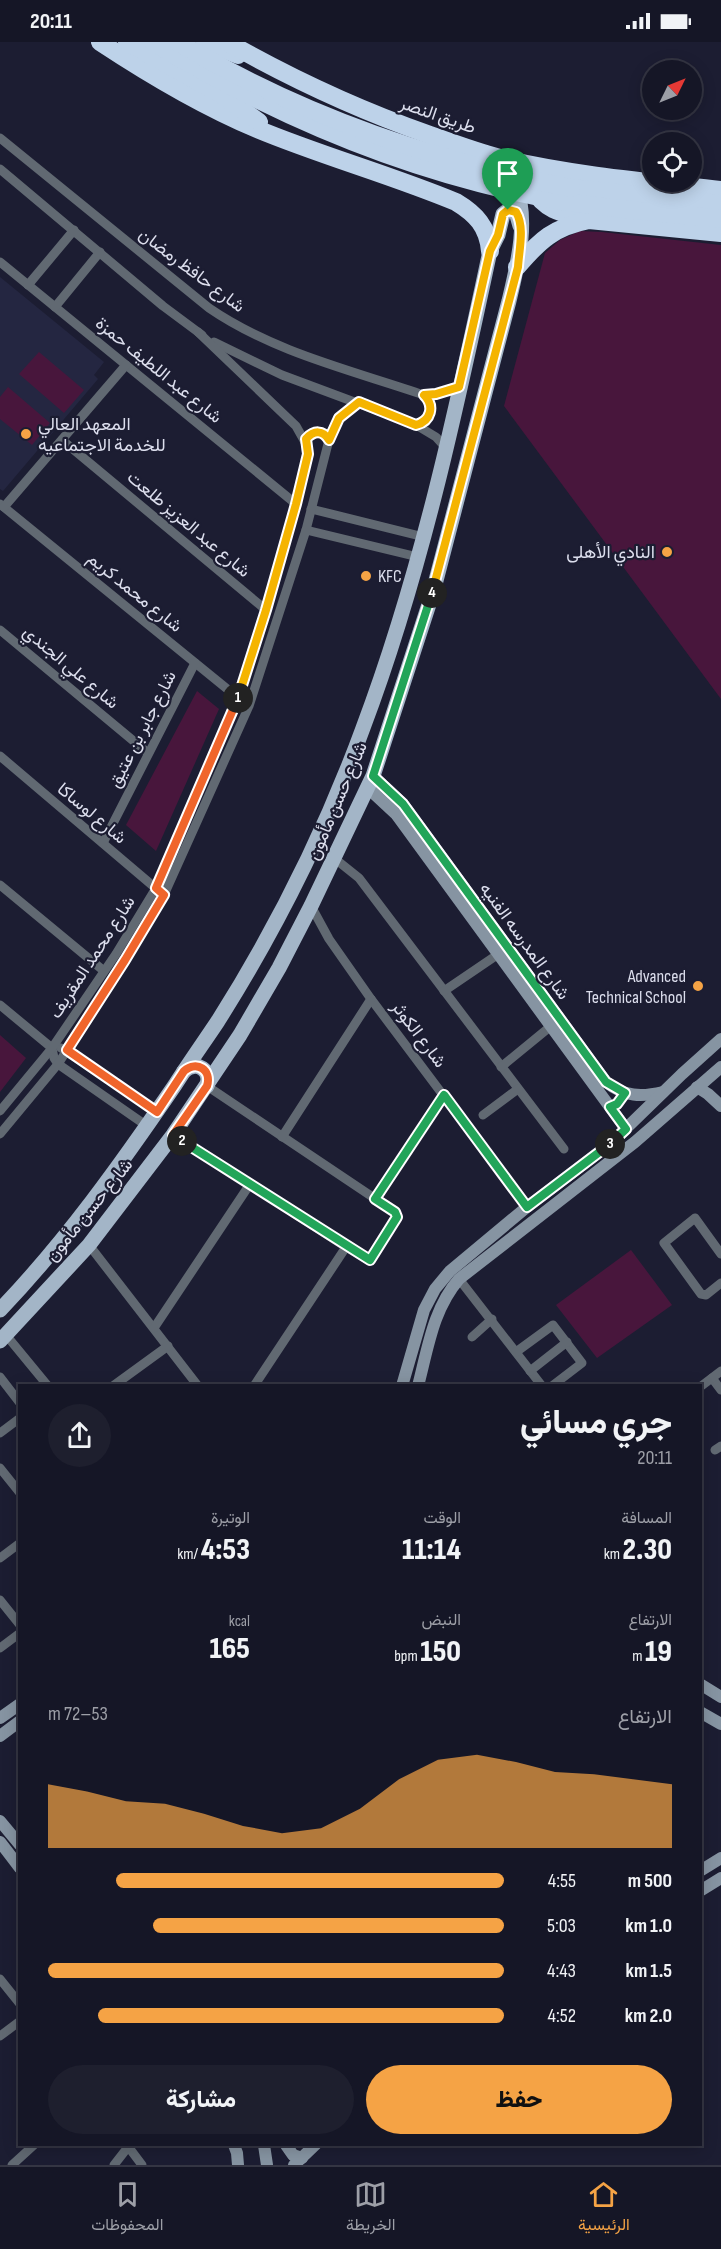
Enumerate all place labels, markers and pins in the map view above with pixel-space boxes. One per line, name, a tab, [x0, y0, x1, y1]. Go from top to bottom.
pin	[482, 148, 533, 210]
place label: المعهد العالي للخدمة الاجتماعيه	[38, 414, 166, 456]
marker: المعهد العالي للخدمة الاجتماعيه	[19, 427, 33, 441]
place label: النادي الأهلى	[566, 542, 655, 567]
marker: النادي الأهلى	[660, 545, 674, 559]
place label: KFC	[378, 566, 402, 587]
marker: KFC	[359, 569, 373, 583]
pin: 4	[417, 578, 447, 608]
pin: 1	[223, 683, 253, 713]
place label: Advanced Technical School	[586, 966, 686, 1008]
marker: Advanced Technical School	[691, 979, 705, 993]
pin: 2	[167, 1126, 197, 1156]
pin: 3	[595, 1129, 625, 1159]

